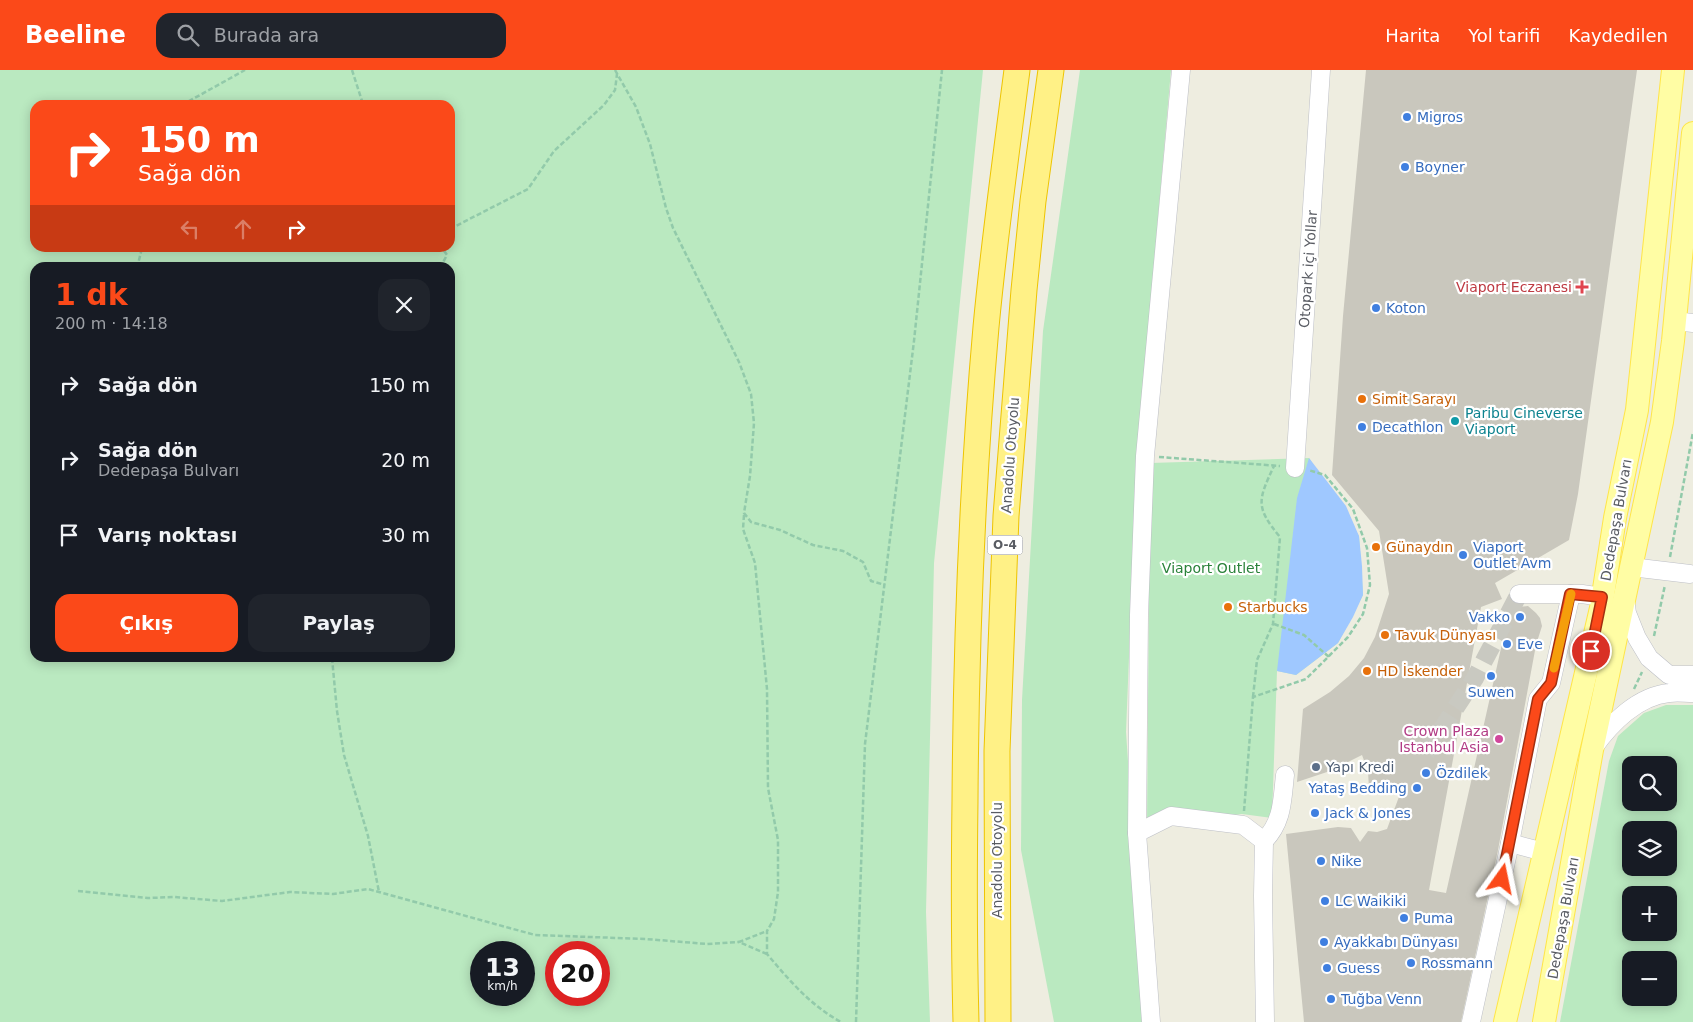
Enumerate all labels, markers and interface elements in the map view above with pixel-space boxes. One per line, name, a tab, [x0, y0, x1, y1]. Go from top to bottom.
search box	[156, 13, 506, 58]
text: Beeline	[25, 21, 126, 49]
icon: search	[174, 21, 202, 49]
text: Burada ara	[214, 24, 319, 46]
text: Harita	[1385, 25, 1440, 46]
text: Yol tarifi	[1468, 25, 1540, 46]
text: Kaydedilen	[1568, 25, 1668, 46]
place label: Migros	[1417, 109, 1463, 125]
marker: Migros	[1401, 111, 1413, 123]
icon: right	[55, 120, 120, 185]
text: 150 m	[138, 120, 260, 160]
place label: Boyner	[1415, 159, 1465, 175]
text: Sağa dön	[138, 161, 241, 186]
marker: Boyner	[1399, 161, 1411, 173]
street label: Otopark içi Yollar	[1296, 209, 1320, 328]
icon: left	[176, 215, 204, 243]
icon: ahead	[229, 215, 257, 243]
icon: right	[282, 215, 310, 243]
text: 1 dk	[55, 277, 128, 312]
button: close	[378, 279, 430, 331]
place label: Viaport Eczanesi	[1456, 279, 1572, 295]
marker: Viaport Eczanesi	[1576, 281, 1588, 293]
place label: Koton	[1386, 300, 1426, 316]
marker: Koton	[1370, 302, 1382, 314]
text: 200 m · 14:18	[55, 314, 168, 333]
icon: right	[55, 371, 83, 399]
text: Sağa dön	[98, 374, 198, 396]
text: 150 m	[369, 374, 430, 396]
place label: Simit Sarayı	[1372, 391, 1456, 407]
marker: Simit Sarayı	[1356, 393, 1368, 405]
street label: Anadolu Otoyolu	[998, 396, 1022, 514]
place label: Paribu Cineverse Viaport	[1465, 405, 1583, 437]
marker: Paribu Cineverse Viaport	[1449, 415, 1461, 427]
place label: Decathlon	[1372, 419, 1443, 435]
marker: Decathlon	[1356, 421, 1368, 433]
text: Sağa dön	[98, 439, 198, 461]
icon: right	[55, 446, 83, 474]
text: 20 m	[381, 449, 430, 471]
street label: Dedepaşa Bulvarı	[1597, 458, 1635, 582]
text: Dedepaşa Bulvarı	[98, 461, 239, 480]
icon: arrive	[55, 521, 83, 549]
text: Varış noktası	[98, 524, 237, 546]
text: 30 m	[381, 524, 430, 546]
road number: O-4	[988, 536, 1022, 554]
place label: Günaydın	[1386, 539, 1453, 555]
place label: Viaport Outlet Avm	[1473, 539, 1552, 571]
marker: Günaydın	[1370, 541, 1382, 553]
marker: Viaport Outlet Avm	[1457, 549, 1469, 561]
park label: Viaport Outlet	[1162, 560, 1261, 576]
button: Çıkış	[55, 594, 238, 652]
button: Paylaş	[248, 594, 430, 652]
place label: Starbucks	[1238, 599, 1308, 615]
marker: Starbucks	[1222, 601, 1234, 613]
place label: Vakko	[1469, 609, 1510, 625]
marker: Vakko	[1514, 611, 1526, 623]
place label: Tavuk Dünyası	[1394, 627, 1496, 643]
marker: Tavuk Dünyası	[1379, 629, 1391, 641]
pin	[1570, 630, 1612, 672]
place label: Eve	[1517, 636, 1543, 652]
icon: arrive	[1577, 637, 1605, 665]
marker: Eve	[1501, 638, 1513, 650]
place label: HD İskender	[1377, 662, 1463, 679]
marker: HD İskender	[1361, 665, 1373, 677]
marker: Suwen	[1485, 670, 1497, 682]
place label: Suwen	[1468, 684, 1514, 700]
place label: Crown Plaza Istanbul Asia	[1399, 723, 1489, 755]
marker: Crown Plaza Istanbul Asia	[1493, 733, 1505, 745]
map controls	[1622, 756, 1677, 1006]
button: search	[1622, 756, 1677, 811]
place label: Yapı Kredi	[1325, 759, 1394, 775]
marker: Yapı Kredi	[1310, 761, 1322, 773]
place label: Özdilek	[1436, 764, 1489, 781]
marker: Özdilek	[1420, 767, 1432, 779]
place label: Yataş Bedding	[1307, 780, 1407, 796]
marker: Yataş Bedding	[1411, 782, 1423, 794]
street label: Anadolu Otoyolu	[989, 802, 1005, 918]
place label: Jack & Jones	[1324, 805, 1411, 821]
marker: Jack & Jones	[1309, 807, 1321, 819]
button: layers	[1622, 821, 1677, 876]
position arrow	[1475, 852, 1527, 904]
place label: Nike	[1331, 853, 1362, 869]
marker: Nike	[1315, 855, 1327, 867]
street label: Dedepaşa Bulvarı	[1544, 856, 1582, 980]
button: +	[1622, 886, 1677, 941]
place label: LC Waikiki	[1335, 893, 1406, 909]
marker: LC Waikiki	[1319, 895, 1331, 907]
place label: Puma	[1414, 910, 1453, 926]
marker: Puma	[1398, 912, 1410, 924]
place label: Ayakkabı Dünyası	[1334, 934, 1458, 950]
marker: Ayakkabı Dünyası	[1318, 936, 1330, 948]
speed limit sign: 20	[545, 941, 610, 1006]
button: −	[1622, 951, 1677, 1006]
text: 13	[485, 953, 520, 982]
place label: Rossmann	[1421, 955, 1493, 971]
marker: Rossmann	[1405, 957, 1417, 969]
place label: Guess	[1337, 960, 1380, 976]
marker: Guess	[1321, 962, 1333, 974]
text: km/h	[487, 979, 518, 993]
place label: Tuğba Venn	[1340, 991, 1422, 1007]
marker: Tuğba Venn	[1325, 993, 1337, 1005]

